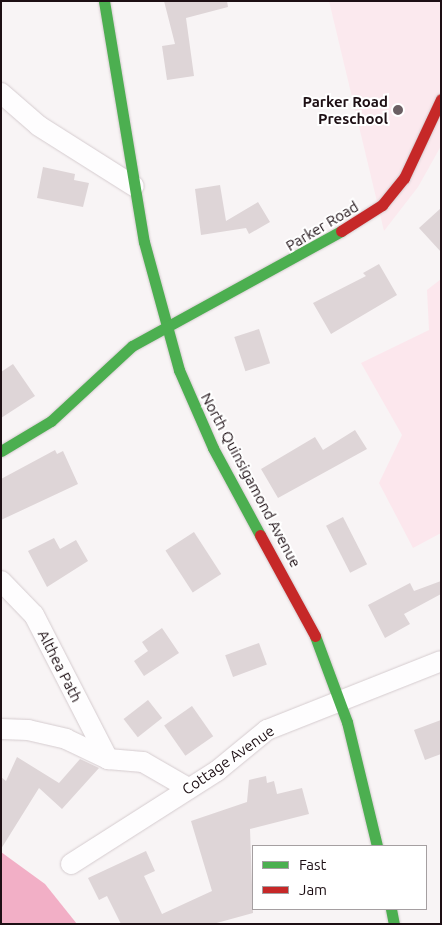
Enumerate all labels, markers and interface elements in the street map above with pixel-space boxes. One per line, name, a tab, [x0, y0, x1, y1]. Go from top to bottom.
place label: Parker Road Preschool	[302, 92, 388, 127]
marker: Parker Road Preschool	[392, 104, 404, 116]
street label: Parker Road	[282, 197, 362, 255]
street label: North Quinsigamond Avenue	[197, 390, 305, 570]
street label: Althea Path	[34, 627, 86, 705]
street label: Cottage Avenue	[178, 722, 278, 798]
legend	[252, 845, 427, 910]
text: Fast	[299, 856, 326, 873]
text: Jam	[299, 881, 327, 898]

